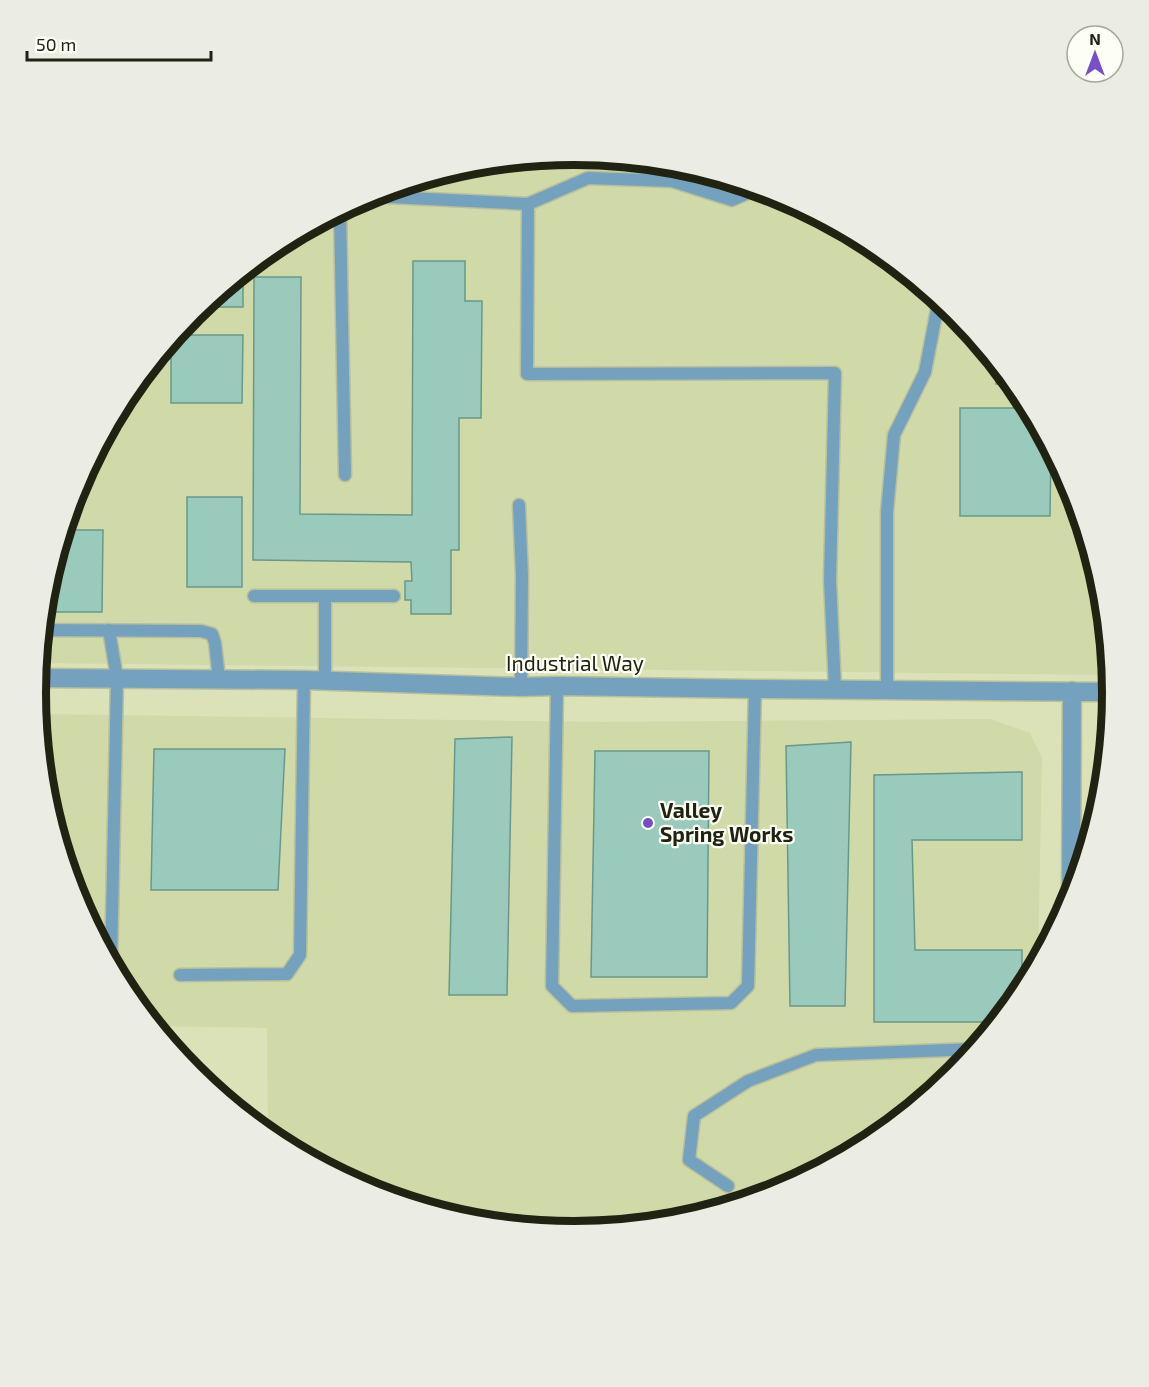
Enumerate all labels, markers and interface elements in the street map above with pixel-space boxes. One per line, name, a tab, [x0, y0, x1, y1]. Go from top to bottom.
scale bar	[27, 24, 212, 62]
north arrow	[1065, 24, 1125, 84]
text: N	[1089, 29, 1101, 48]
text: 50 m	[36, 33, 76, 55]
street label: Industrial Way	[506, 650, 644, 675]
place label: Valley Spring Works	[660, 797, 793, 846]
marker: Valley Spring Works	[641, 816, 655, 830]

